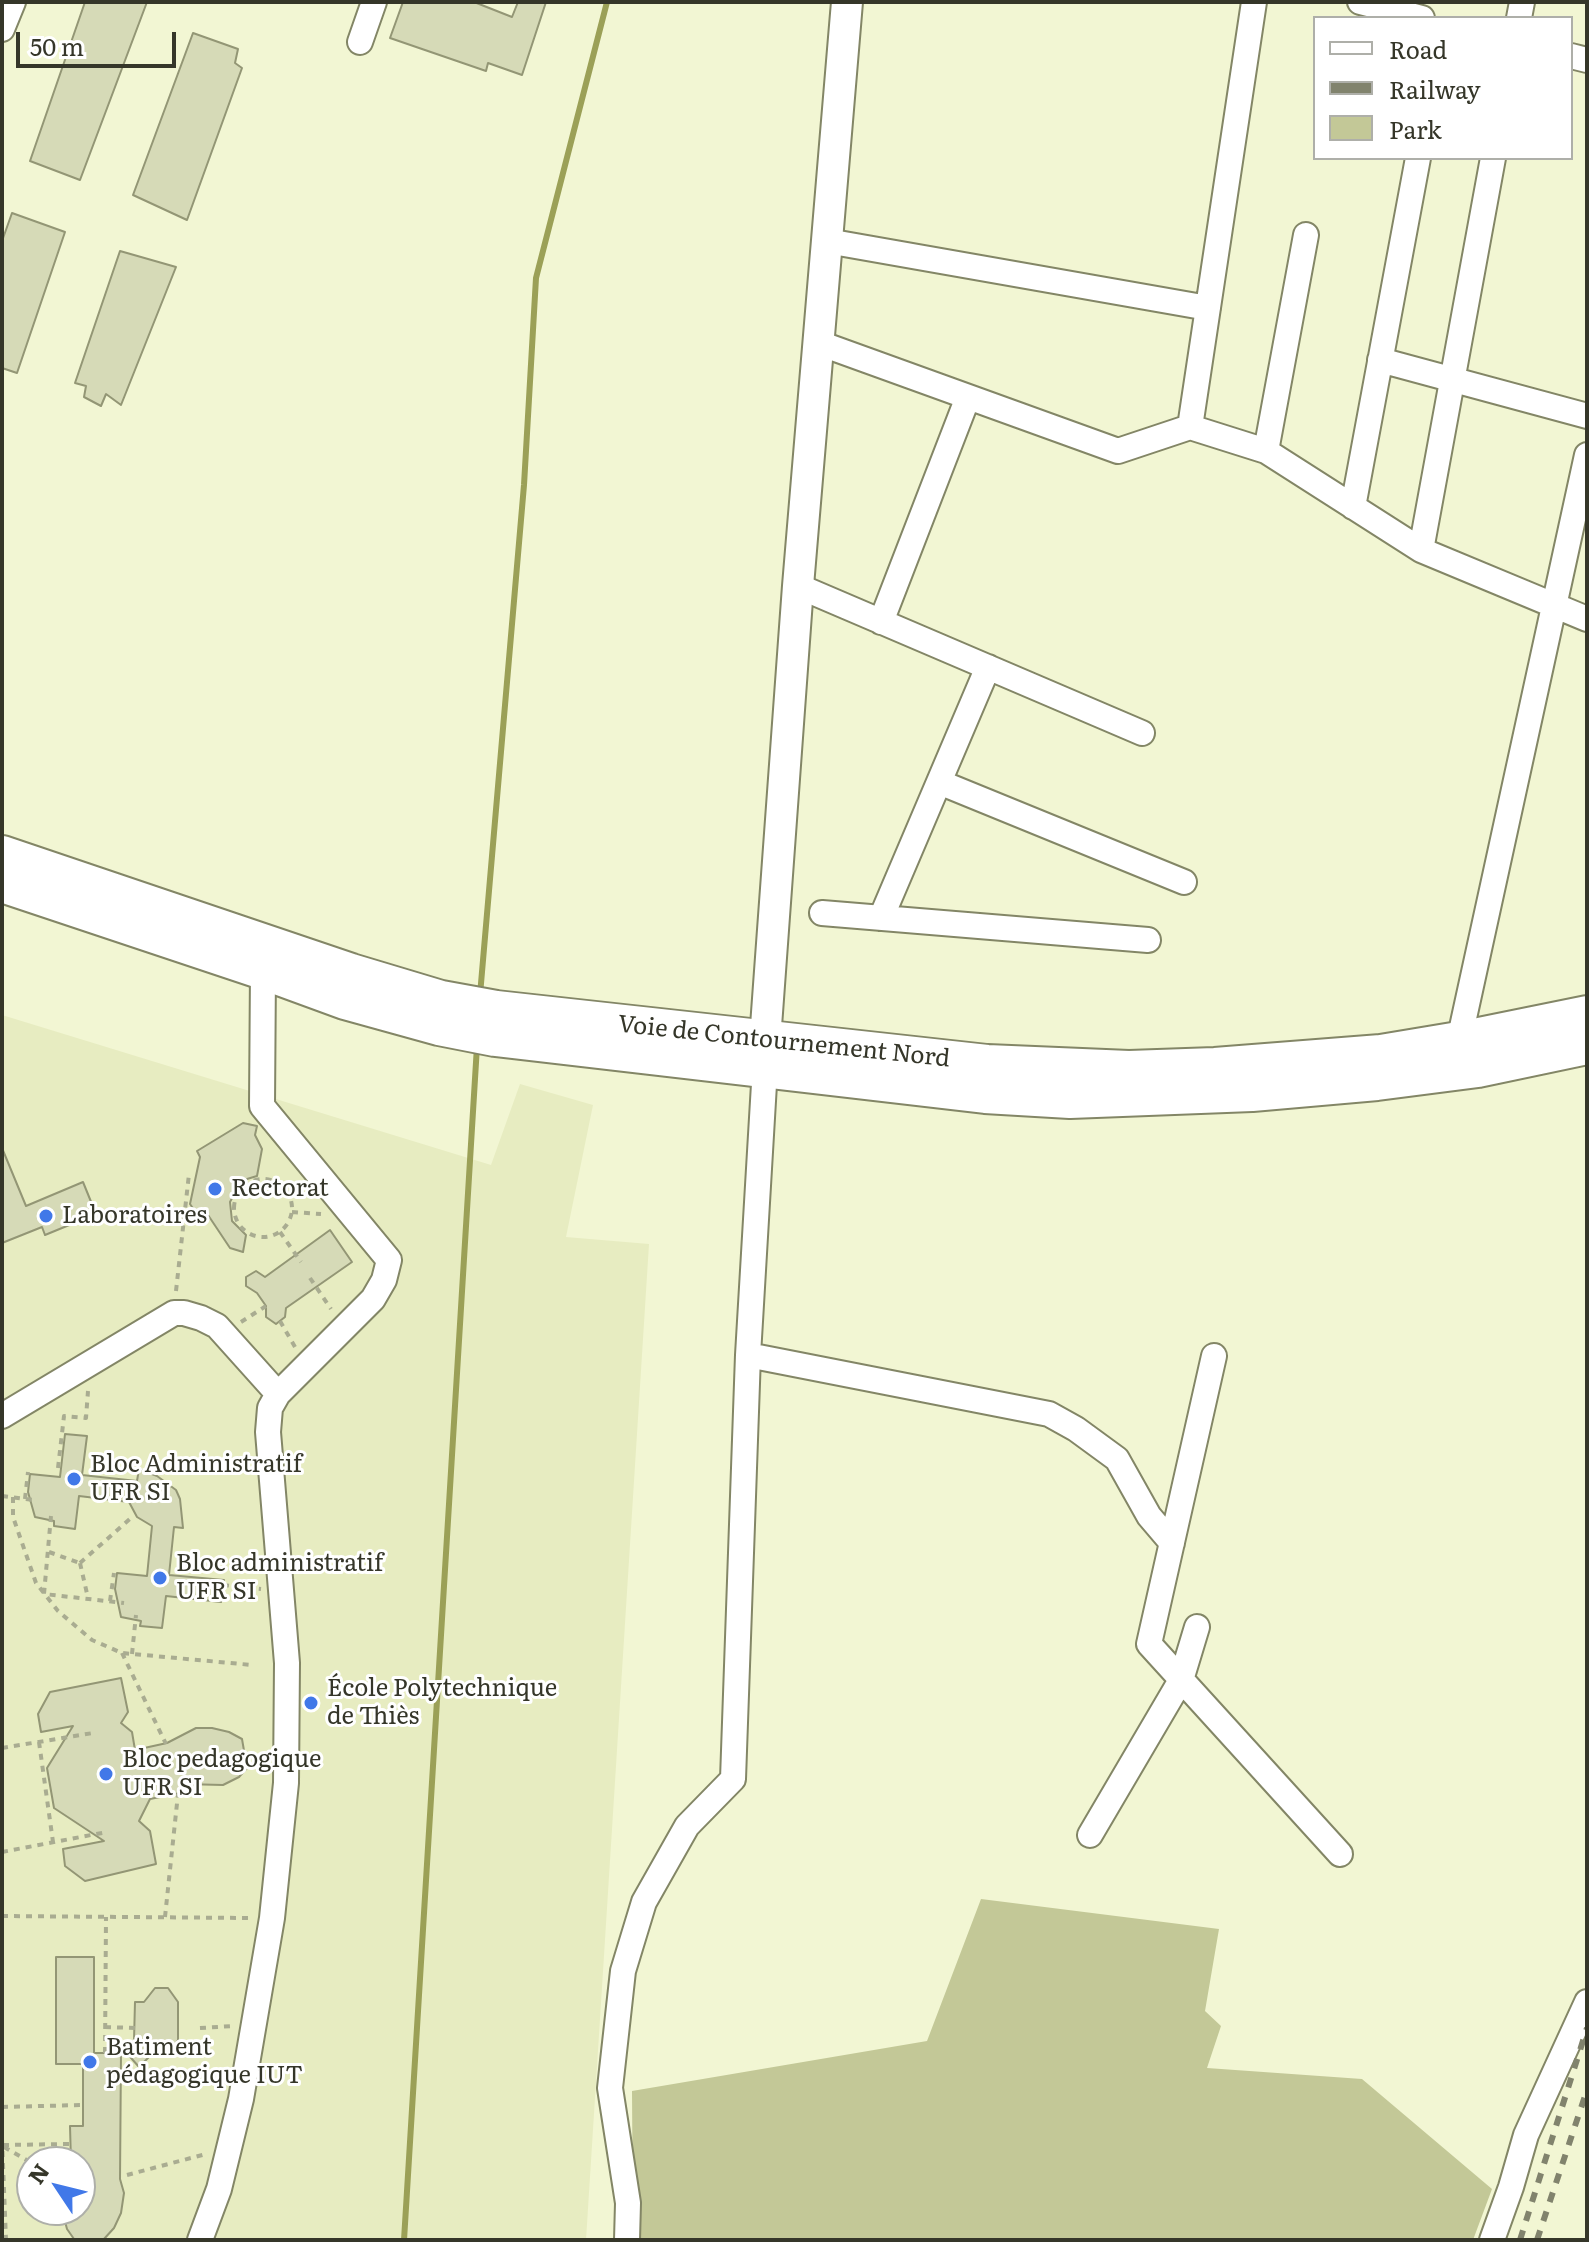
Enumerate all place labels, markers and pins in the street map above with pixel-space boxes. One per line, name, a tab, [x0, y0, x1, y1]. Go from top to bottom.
place label: Rectorat	[231, 1175, 329, 1203]
marker: Rectorat	[206, 1180, 224, 1198]
place label: Laboratoires	[62, 1202, 207, 1230]
marker: Laboratoires	[37, 1207, 55, 1225]
place label: Bloc Administratif UFR SI	[90, 1451, 302, 1507]
marker: Bloc Administratif UFR SI	[65, 1470, 83, 1488]
place label: Bloc administratif UFR SI	[176, 1550, 383, 1606]
marker: Bloc administratif UFR SI	[151, 1569, 169, 1587]
place label: École Polytechnique de Thiès	[327, 1675, 557, 1731]
marker: École Polytechnique de Thiès	[302, 1694, 320, 1712]
place label: Bloc pedagogique UFR SI	[122, 1746, 322, 1802]
marker: Bloc pedagogique UFR SI	[97, 1765, 115, 1783]
place label: Batiment pédagogique IUT	[106, 2034, 303, 2090]
marker: Batiment pédagogique IUT	[81, 2053, 99, 2071]

